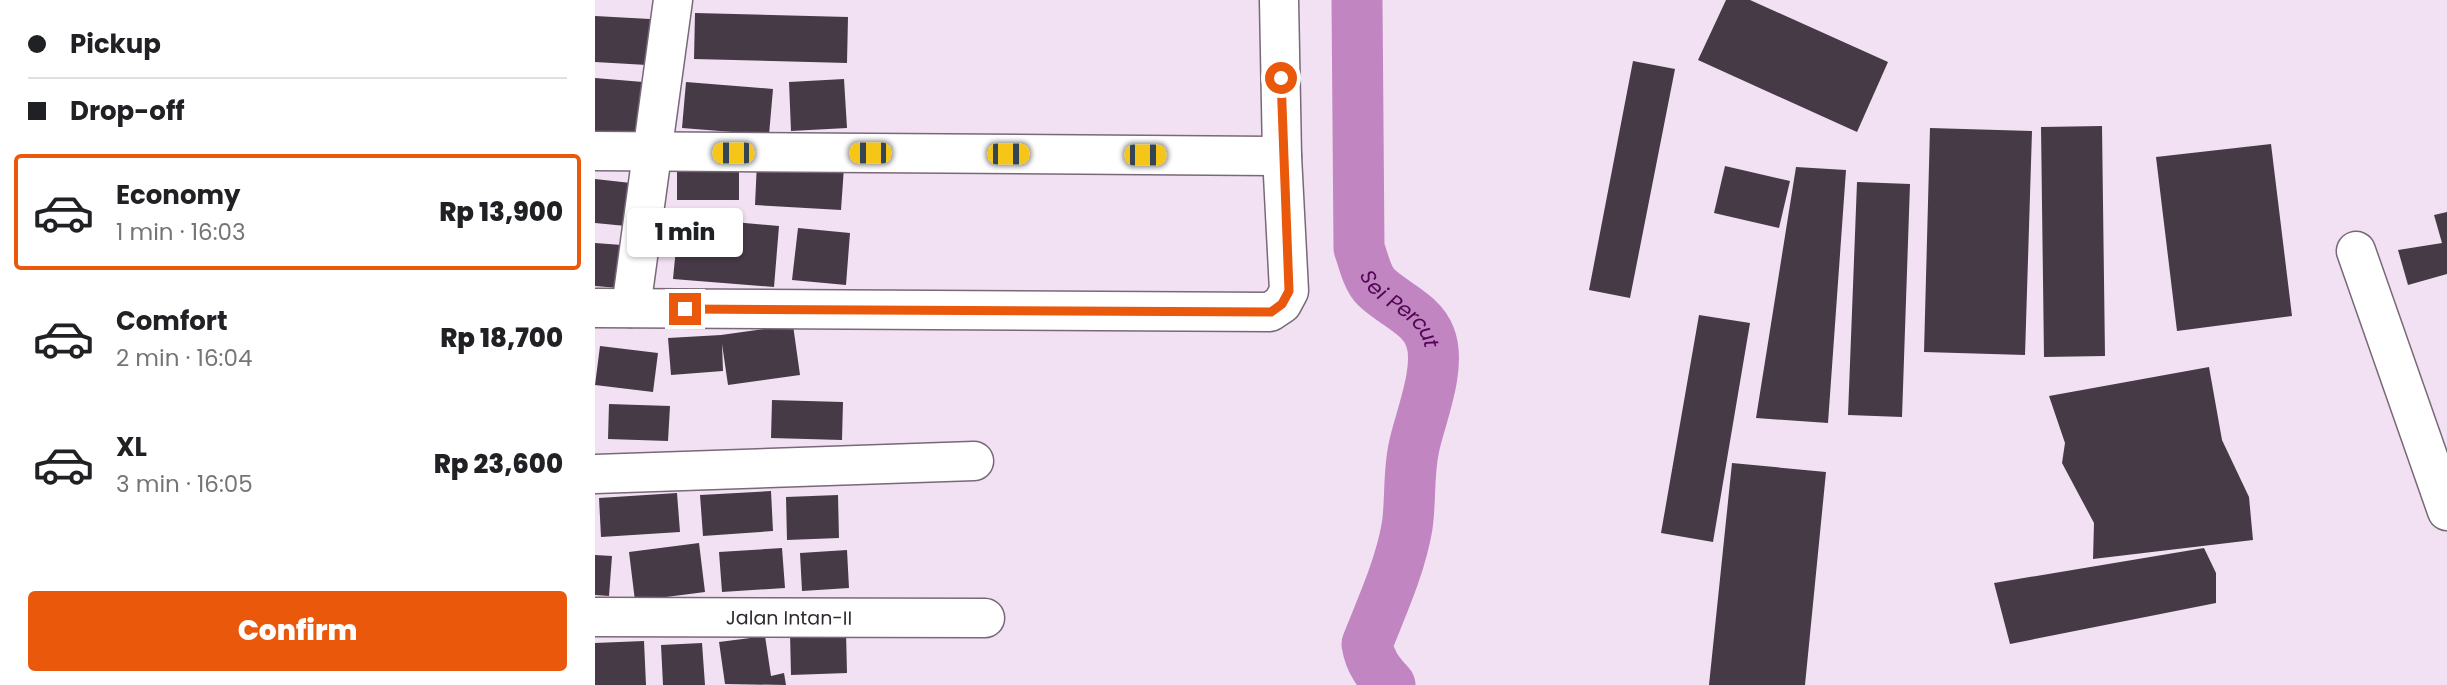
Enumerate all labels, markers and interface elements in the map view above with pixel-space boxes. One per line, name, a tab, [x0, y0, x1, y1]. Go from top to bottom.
text: Pickup	[70, 26, 161, 62]
route start	[1265, 62, 1297, 94]
text: Drop-off	[70, 93, 185, 129]
car	[713, 143, 755, 164]
car	[850, 143, 892, 164]
car	[988, 144, 1030, 165]
car	[1125, 145, 1167, 166]
text: Economy	[116, 177, 240, 213]
icon: car	[32, 181, 95, 244]
text: Rp 13,900	[439, 194, 563, 230]
callout: 1 min	[627, 208, 743, 256]
text: 1 min · 16:03	[116, 216, 246, 248]
text: 1 min	[655, 216, 715, 248]
water label: Sei Percut	[1353, 265, 1447, 351]
route end	[669, 293, 701, 325]
text: Comfort	[116, 303, 228, 339]
icon: car	[32, 307, 95, 370]
text: Rp 18,700	[440, 320, 563, 356]
text: 2 min · 16:04	[116, 342, 252, 374]
text: XL	[116, 429, 147, 465]
icon: car	[32, 433, 95, 496]
text: Rp 23,600	[434, 446, 563, 482]
text: 3 min · 16:05	[116, 468, 253, 500]
button: Confirm	[28, 591, 567, 671]
street label: Jalan Intan-II	[726, 604, 852, 631]

